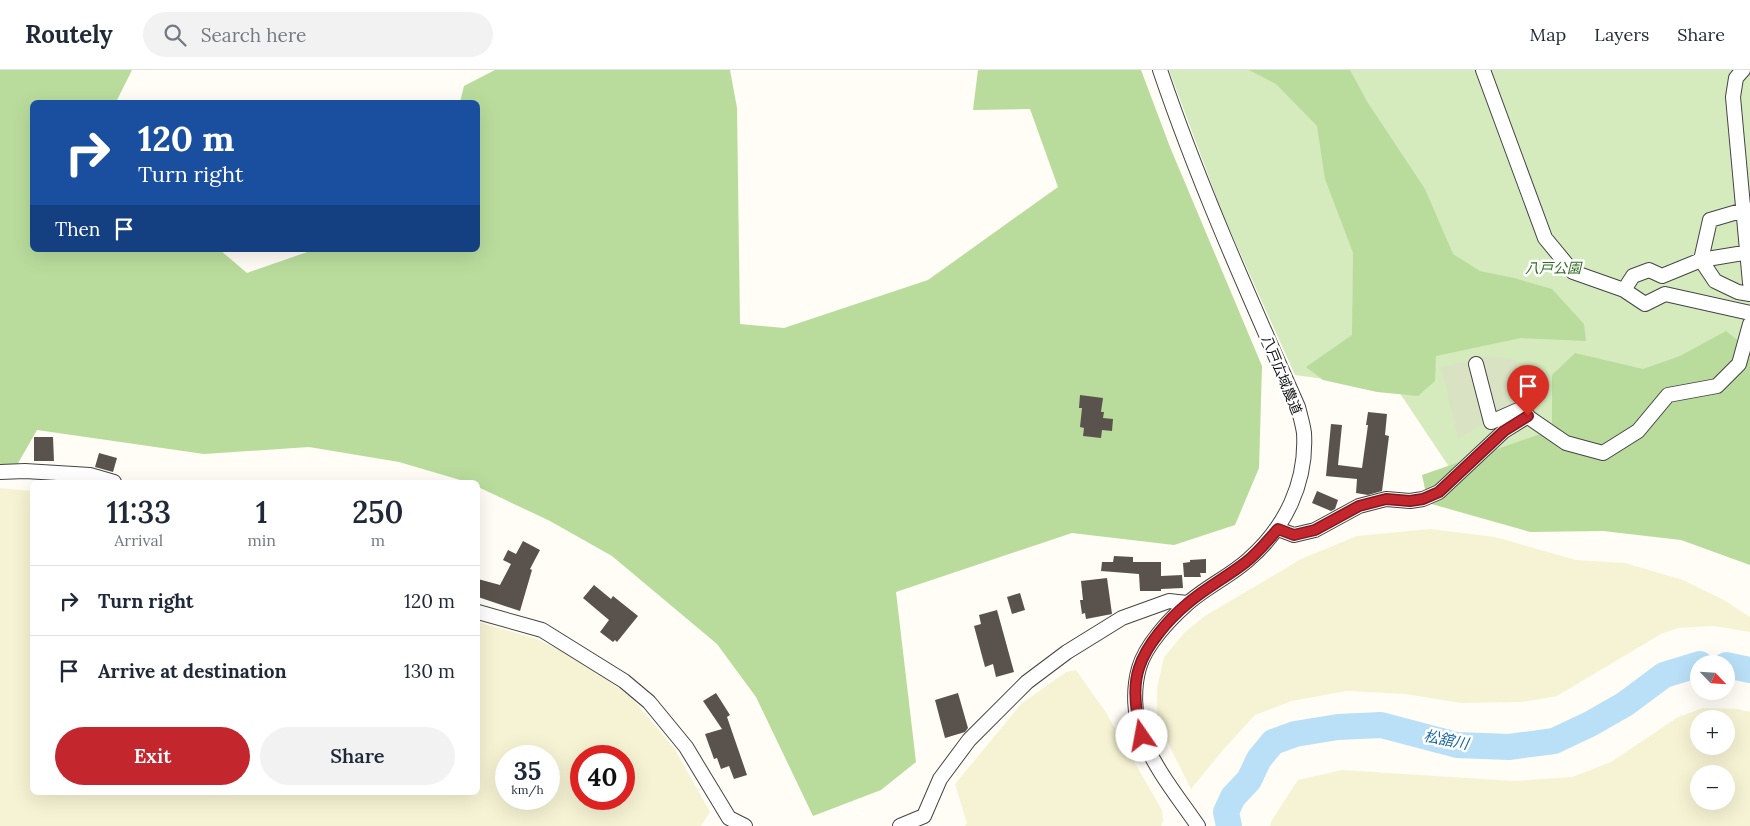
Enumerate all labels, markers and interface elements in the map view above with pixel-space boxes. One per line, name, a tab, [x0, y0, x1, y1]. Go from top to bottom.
search box	[143, 12, 493, 57]
text: Routely	[25, 19, 113, 50]
icon: search	[161, 21, 189, 49]
text: Search here	[201, 23, 306, 47]
text: Map	[1530, 23, 1566, 46]
text: Layers	[1594, 23, 1649, 46]
text: Share	[1677, 23, 1725, 46]
text: 120 m	[138, 116, 235, 161]
icon: right	[55, 120, 120, 185]
text: Turn right	[138, 160, 243, 188]
icon: arrive	[110, 215, 138, 243]
text: Then	[55, 217, 100, 241]
park label: 八戸公園	[1525, 259, 1583, 277]
street label: 八戸広域農道	[1258, 333, 1306, 417]
pin	[1507, 365, 1549, 416]
icon: arrive	[1514, 372, 1542, 400]
text: 11:33	[106, 493, 171, 531]
text: 1	[256, 493, 268, 531]
text: 250	[352, 493, 404, 531]
text: Arrival	[114, 530, 163, 550]
text: min	[247, 530, 276, 550]
text: m	[371, 530, 385, 550]
icon: right	[55, 587, 83, 615]
text: Turn right	[98, 589, 194, 613]
text: 120 m	[404, 589, 455, 613]
north arrow	[1690, 655, 1735, 700]
map controls	[1690, 655, 1735, 810]
icon: arrive	[55, 657, 83, 685]
text: Arrive at destination	[98, 659, 287, 683]
text: 130 m	[404, 659, 455, 683]
position arrow	[1115, 709, 1167, 761]
button: +	[1690, 710, 1735, 755]
water label: 松舘川	[1422, 726, 1472, 754]
button: Exit	[55, 727, 250, 785]
button: Share	[260, 727, 455, 785]
speed limit sign: 40	[570, 745, 635, 810]
text: 35	[514, 755, 541, 787]
button: −	[1690, 765, 1735, 810]
text: km/h	[511, 782, 544, 797]

